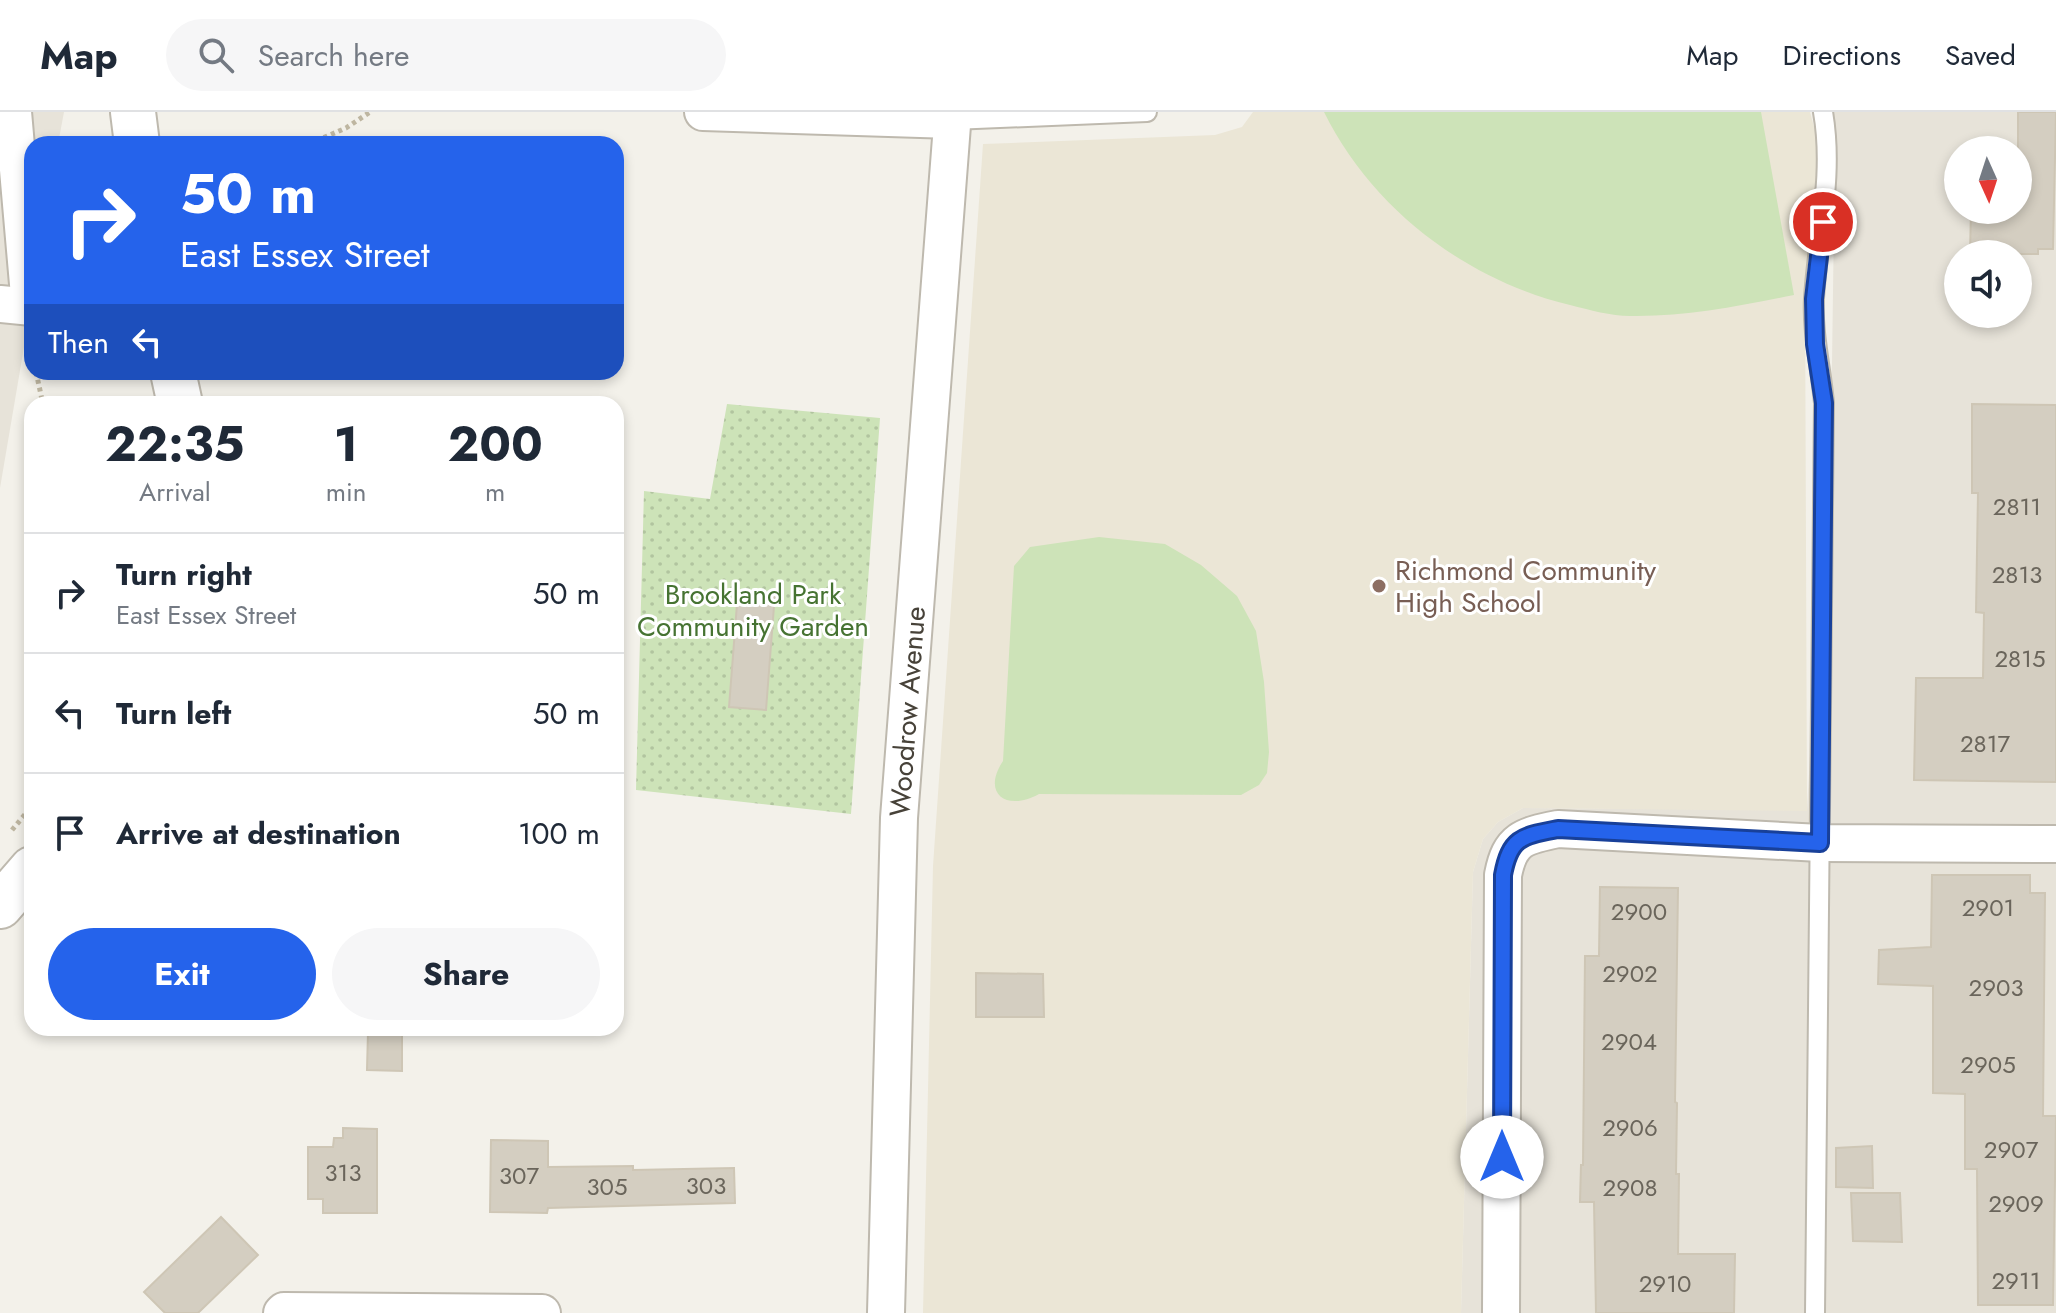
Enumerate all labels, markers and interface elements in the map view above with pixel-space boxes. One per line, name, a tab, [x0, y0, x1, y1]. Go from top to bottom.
search box	[166, 19, 726, 91]
text: Map	[40, 28, 118, 83]
icon: search	[194, 33, 238, 77]
text: Search here	[258, 34, 410, 77]
text: Map	[1686, 35, 1738, 76]
text: Directions	[1782, 35, 1901, 76]
text: Saved	[1945, 35, 2016, 76]
north arrow	[1944, 136, 2032, 224]
map controls	[1944, 136, 2032, 328]
text: 50 m	[180, 153, 316, 234]
icon: right	[48, 168, 152, 272]
pin	[1789, 188, 1857, 256]
icon: arrive	[1801, 200, 1845, 244]
text: East Essex Street	[180, 228, 430, 280]
button: sound	[1944, 240, 2032, 328]
icon: left	[125, 320, 169, 364]
text: Then	[48, 321, 109, 364]
text: 22:35	[105, 410, 244, 479]
text: 1	[334, 410, 358, 479]
text: 200	[448, 410, 543, 479]
text: Arrival	[139, 473, 211, 511]
text: min	[326, 473, 366, 511]
text: m	[485, 473, 505, 511]
house number: 2811	[1993, 489, 2041, 524]
place label: Richmond Community High School	[1395, 550, 1657, 623]
text: Turn right	[116, 553, 252, 596]
house number: 2813	[1992, 557, 2042, 592]
icon: right	[48, 571, 92, 615]
text: 50 m	[533, 572, 600, 615]
park label: Brookland Park Community Garden	[637, 574, 869, 647]
marker: Richmond Community High School	[1370, 577, 1388, 595]
text: East Essex Street	[116, 596, 296, 634]
street label: Woodrow Avenue	[879, 605, 936, 818]
house number: 2815	[1994, 641, 2046, 676]
icon: left	[48, 691, 92, 735]
text: Turn left	[116, 692, 231, 735]
text: 50 m	[533, 692, 600, 735]
house number: 2817	[1960, 726, 2010, 761]
icon: arrive	[48, 811, 92, 855]
text: Arrive at destination	[116, 812, 401, 855]
text: 100 m	[518, 812, 600, 855]
house number: 2901	[1962, 890, 2014, 925]
house number: 2900	[1611, 894, 1667, 929]
button: Exit	[48, 928, 316, 1020]
button: Share	[332, 928, 600, 1020]
house number: 2902	[1602, 956, 1658, 991]
house number: 2903	[1969, 970, 2023, 1005]
house number: 2904	[1601, 1024, 1657, 1059]
house number: 2905	[1960, 1047, 2016, 1082]
house number: 2906	[1602, 1110, 1658, 1145]
position arrow	[1460, 1115, 1544, 1199]
house number: 2907	[1984, 1132, 2039, 1167]
house number: 313	[324, 1155, 362, 1190]
house number: 307	[499, 1158, 539, 1193]
house number: 303	[686, 1168, 726, 1203]
house number: 305	[586, 1169, 628, 1204]
house number: 2908	[1603, 1170, 1657, 1205]
house number: 2909	[1988, 1186, 2044, 1221]
house number: 2911	[1991, 1263, 2041, 1298]
house number: 2910	[1639, 1266, 1691, 1301]

